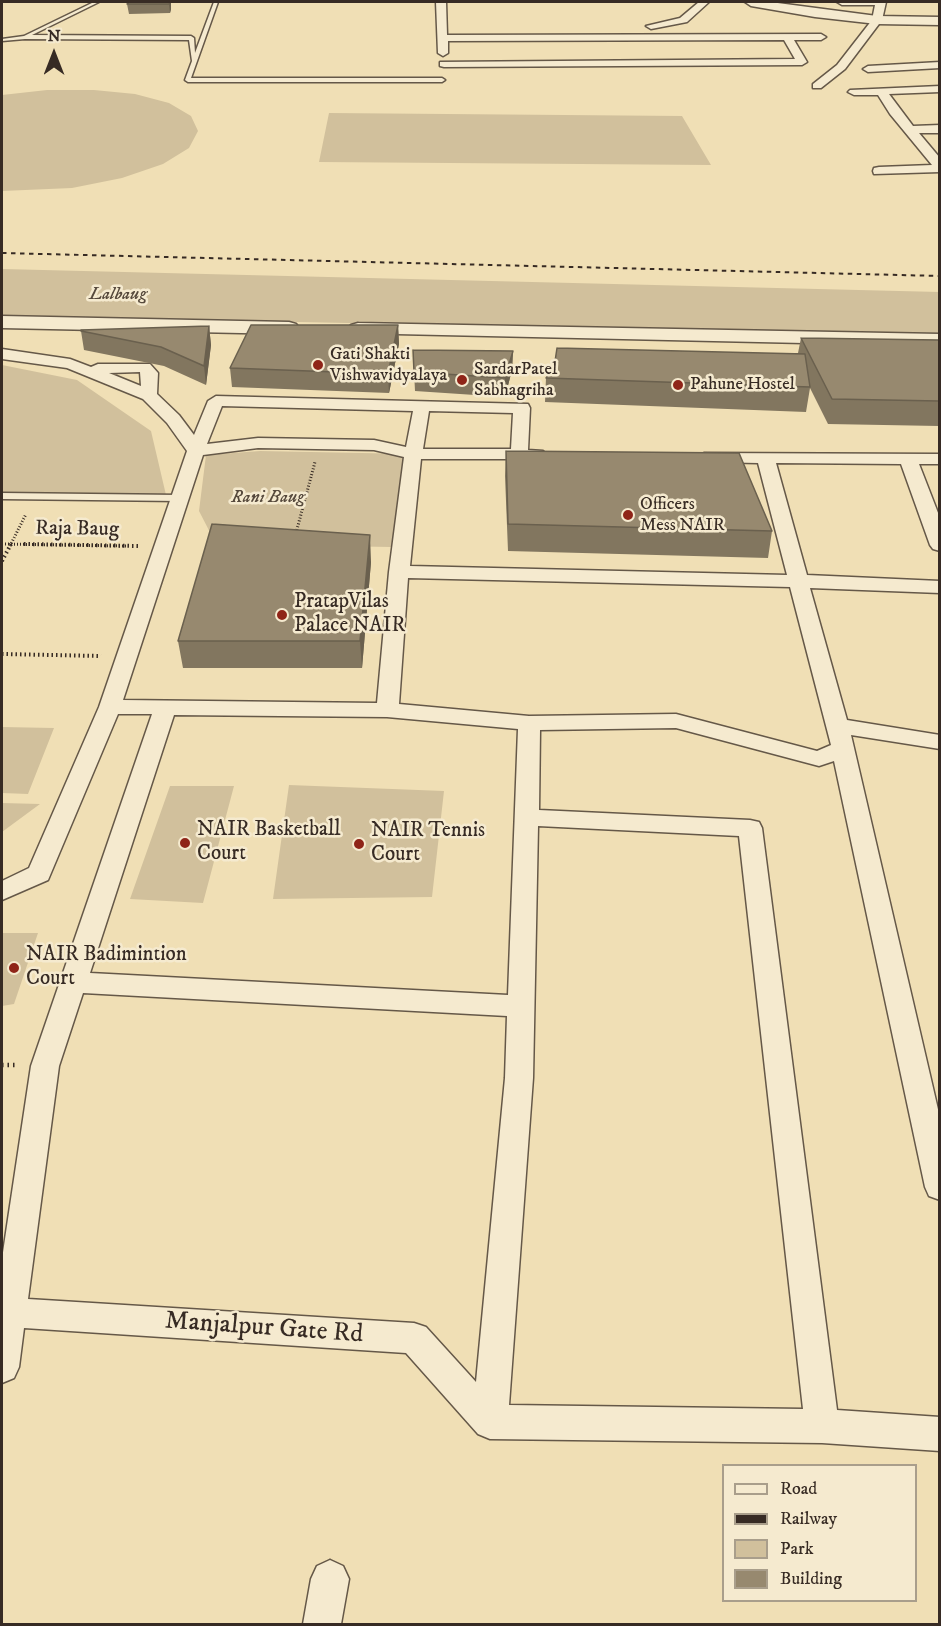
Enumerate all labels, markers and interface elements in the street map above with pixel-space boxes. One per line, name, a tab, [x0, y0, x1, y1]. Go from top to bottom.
north arrow	[24, 24, 84, 84]
text: N	[47, 26, 61, 46]
park label: Lalbaug	[89, 284, 147, 306]
place label: Gati Shakti Vishwavidyalaya	[330, 344, 447, 386]
marker: Gati Shakti Vishwavidyalaya	[311, 358, 325, 372]
place label: SardarPatel Sabhagriha	[474, 359, 557, 401]
marker: SardarPatel Sabhagriha	[455, 373, 469, 387]
place label: Pahune Hostel	[690, 374, 795, 396]
marker: Pahune Hostel	[671, 378, 685, 392]
park label: Rani Baug	[231, 487, 305, 509]
place label: Officers Mess NAIR	[640, 494, 725, 536]
marker: Officers Mess NAIR	[621, 508, 635, 522]
street label: Raja Baug	[35, 517, 119, 543]
place label: PratapVilas Palace NAIR	[294, 590, 405, 640]
marker: PratapVilas Palace NAIR	[275, 608, 289, 622]
place label: NAIR Basketball Court	[197, 818, 341, 868]
place label: NAIR Tennis Court	[371, 819, 485, 869]
marker: NAIR Basketball Court	[178, 836, 192, 850]
marker: NAIR Tennis Court	[352, 837, 366, 851]
place label: NAIR Badimintion Court	[26, 943, 187, 993]
marker: NAIR Badimintion Court	[7, 961, 21, 975]
street label: Manjalpur Gate Rd	[164, 1307, 364, 1351]
legend	[722, 1464, 917, 1602]
text: Road	[780, 1478, 817, 1500]
text: Railway	[780, 1508, 837, 1530]
text: Park	[780, 1538, 814, 1560]
text: Building	[780, 1568, 842, 1590]

